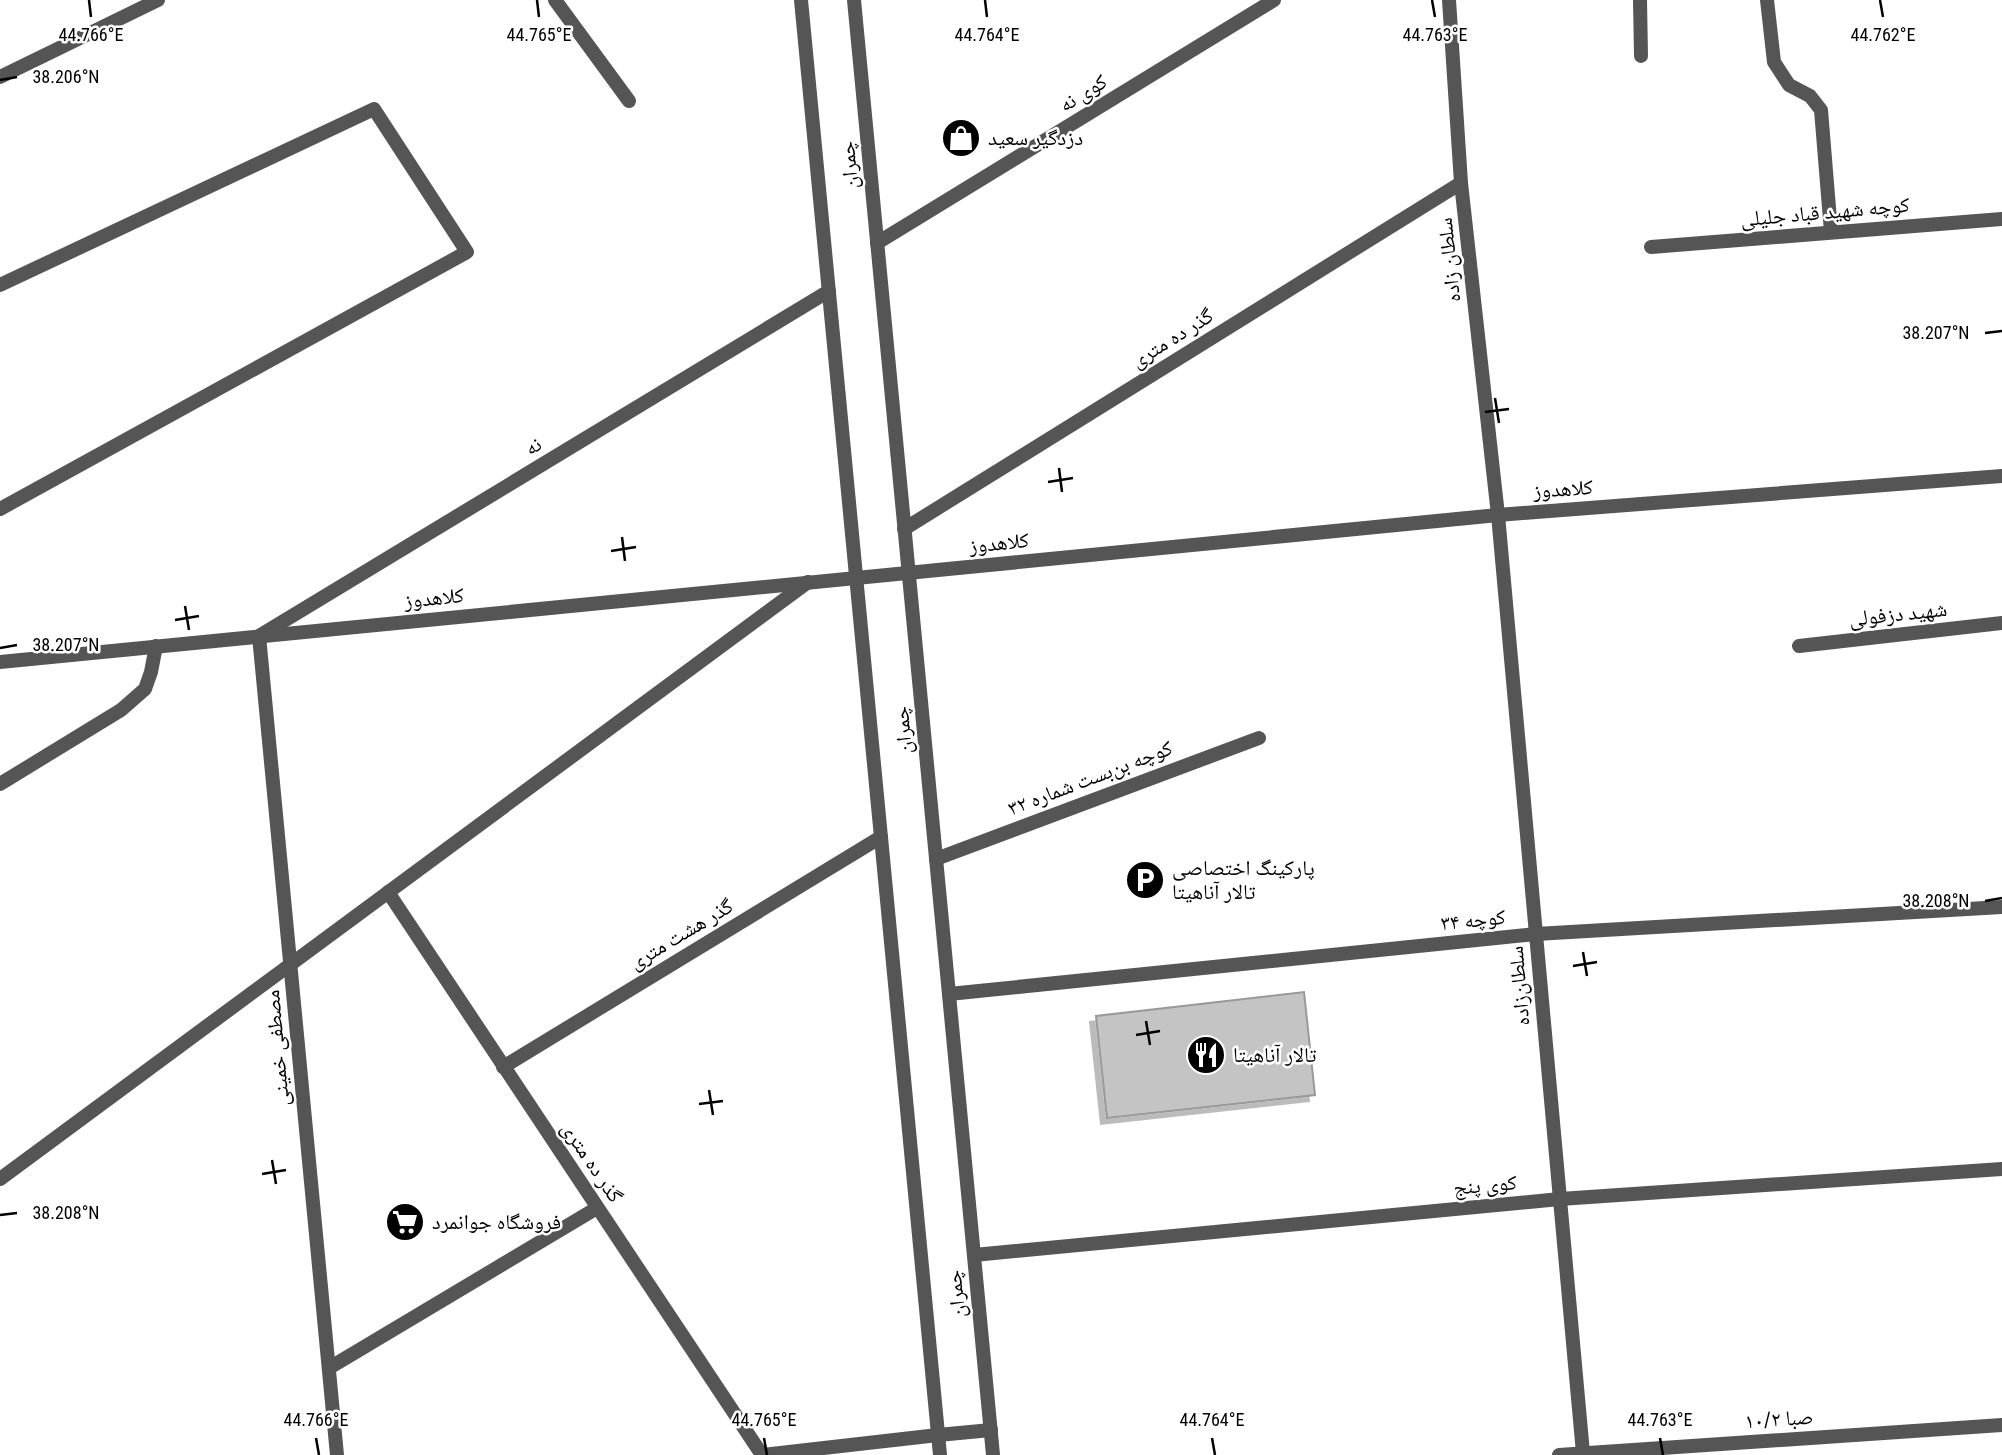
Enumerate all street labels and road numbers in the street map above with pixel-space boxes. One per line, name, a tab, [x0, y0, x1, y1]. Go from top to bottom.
street label: کوی نه	[1055, 69, 1111, 117]
street label: چمران	[835, 140, 863, 190]
street label: کوچه شهید قباد جلیلی	[1739, 193, 1911, 232]
street label: سلطان زاده	[1433, 216, 1465, 304]
street label: گذر ده متری	[1127, 303, 1218, 373]
street label: نه	[520, 432, 546, 460]
street label: کلاهدوز	[1531, 475, 1594, 503]
street label: کلاهدوز	[967, 528, 1030, 558]
street label: کلاهدوز	[402, 583, 465, 613]
street label: شهید دزفولی	[1848, 597, 1948, 632]
street label: چمران	[889, 705, 917, 755]
street label: کوچه بن‌بست شماره ۳۲	[1004, 736, 1176, 821]
street label: گذر هشت متری	[625, 894, 737, 974]
street label: کوچه ۳۴	[1439, 905, 1507, 935]
street label: سلطان‌زاده	[1504, 945, 1534, 1027]
street label: مصطفی خمینی	[260, 989, 295, 1107]
street label: گذر ده متری	[556, 1117, 628, 1207]
street label: کوی پنج	[1452, 1170, 1518, 1201]
street label: چمران	[942, 1269, 970, 1319]
street label: صبا ۱۰/۲	[1744, 1405, 1814, 1433]

